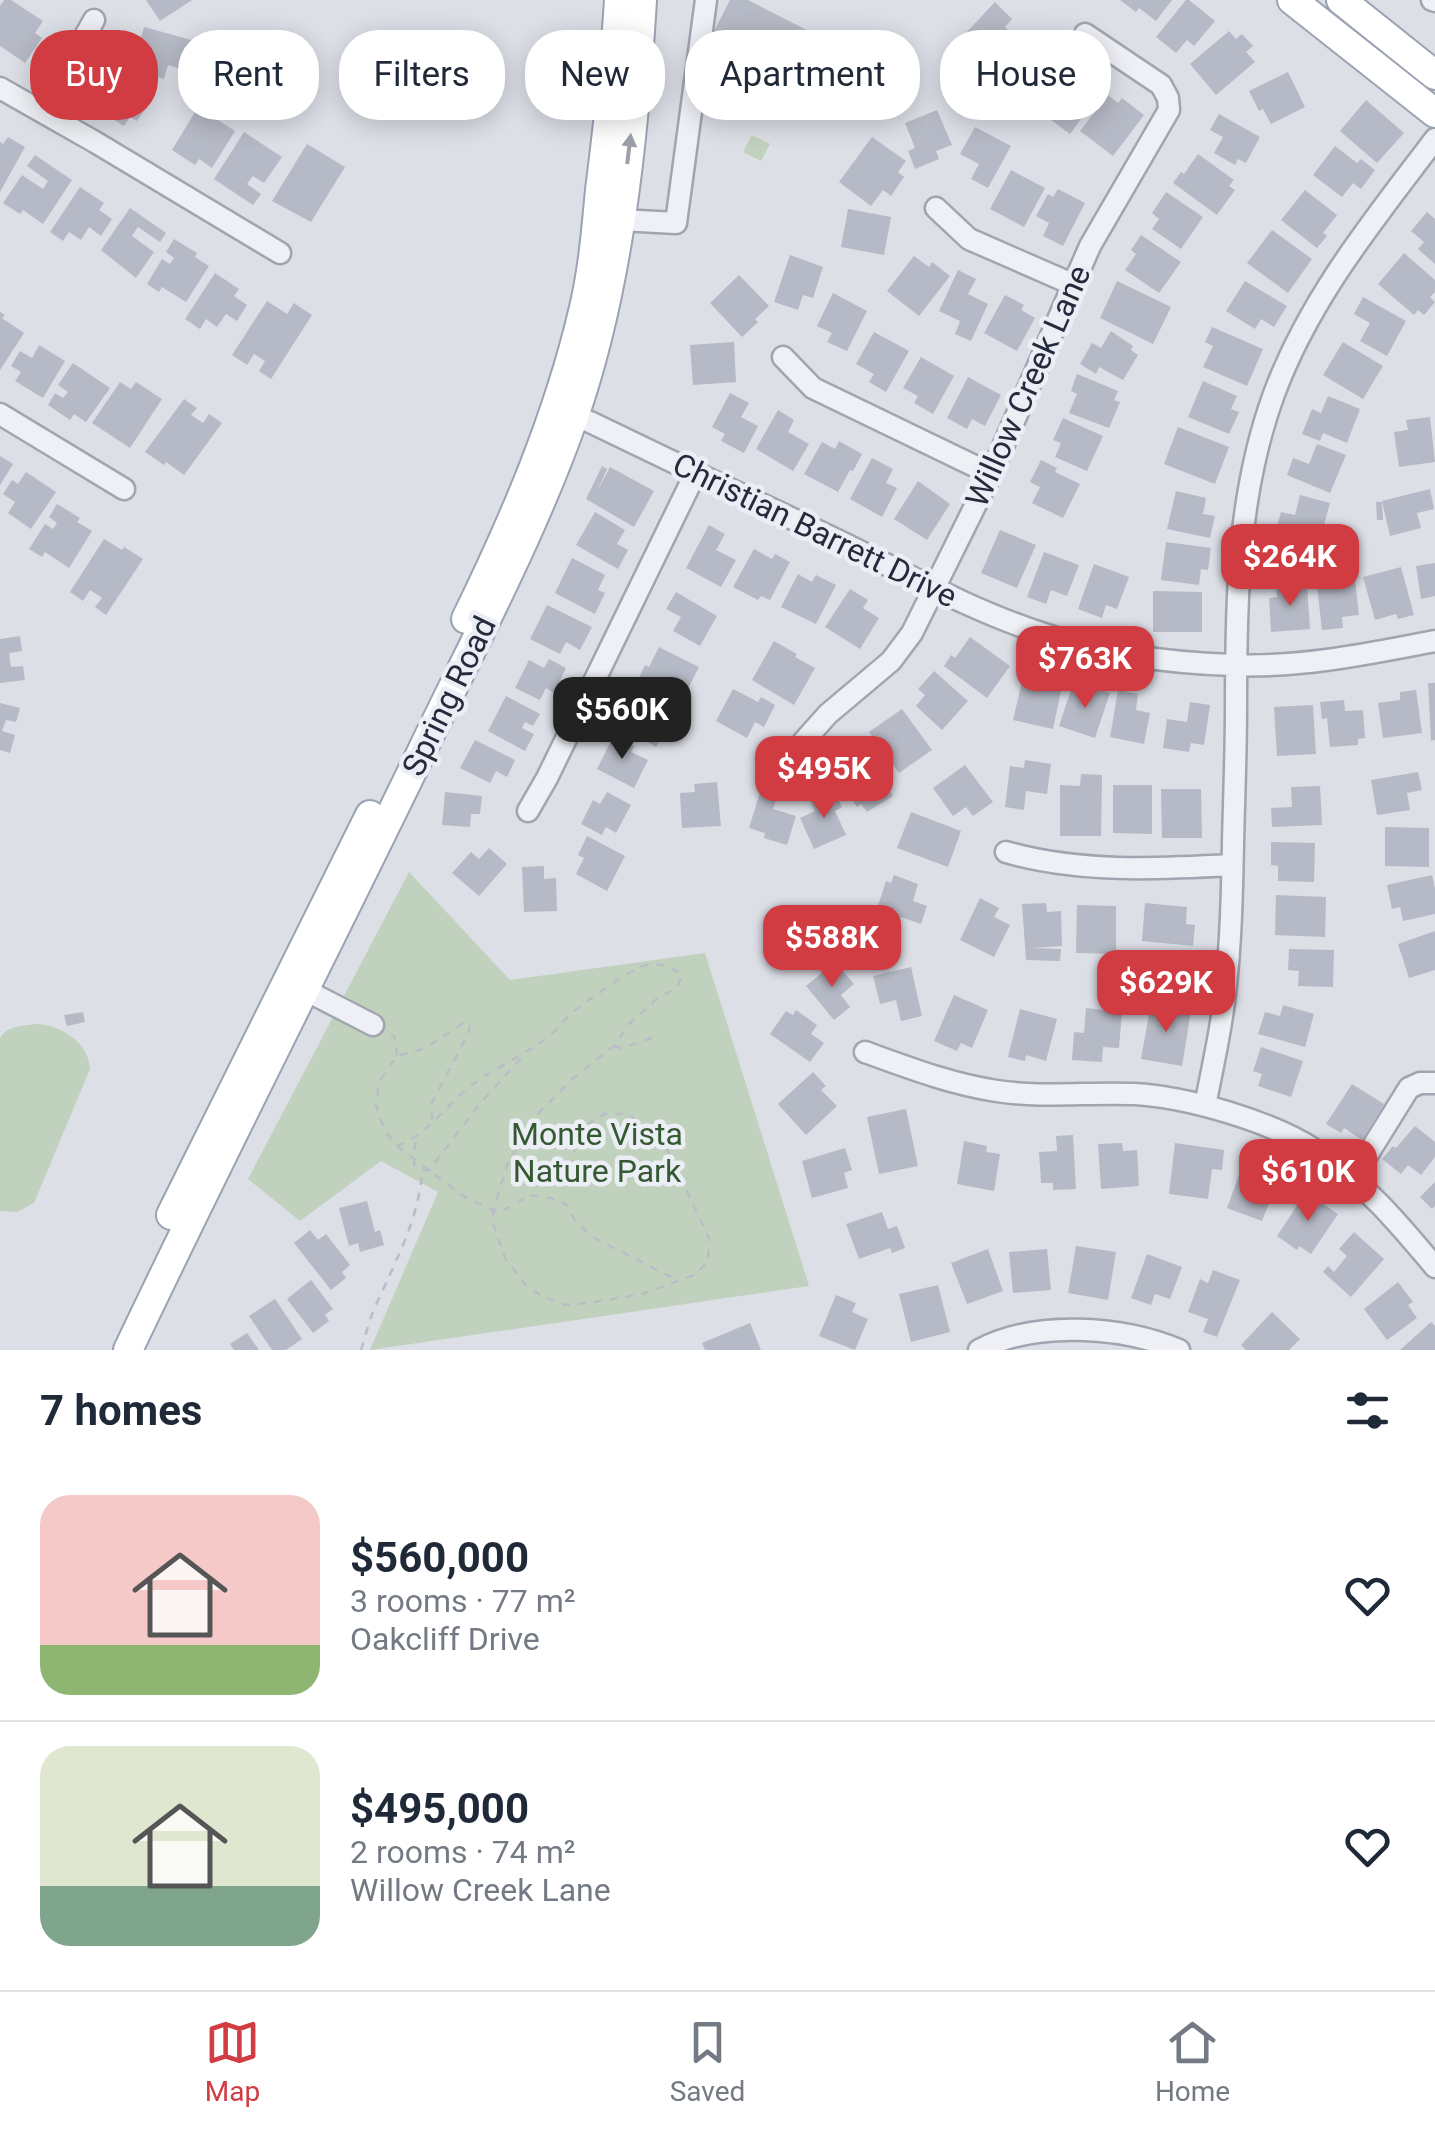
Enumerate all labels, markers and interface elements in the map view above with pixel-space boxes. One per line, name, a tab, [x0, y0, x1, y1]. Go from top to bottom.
chip: Buy	[30, 30, 158, 120]
chip: Rent	[178, 30, 319, 120]
chip: Filters	[339, 30, 505, 120]
chip: New	[525, 30, 665, 120]
chip: Apartment	[685, 30, 920, 120]
chip: House	[940, 30, 1111, 120]
one-way arrow	[621, 132, 637, 164]
street label: Willow Creek Lane	[958, 259, 1098, 513]
street label: Christian Barrett Drive	[667, 445, 963, 615]
pin: $264K	[1220, 524, 1360, 609]
text: $264K	[1243, 537, 1337, 575]
street label: Spring Road	[394, 610, 504, 782]
pin: $763K	[1015, 626, 1155, 711]
text: $763K	[1038, 639, 1132, 677]
pin: $560K	[552, 677, 692, 762]
text: $560K	[575, 690, 669, 728]
pin: $495K	[754, 736, 894, 821]
text: $495K	[777, 749, 871, 787]
pin: $588K	[762, 905, 902, 990]
text: $588K	[785, 918, 879, 956]
pin: $629K	[1096, 950, 1236, 1035]
text: $629K	[1119, 963, 1213, 1001]
park label: Monte Vista Nature Park	[511, 1115, 683, 1190]
pin: $610K	[1238, 1139, 1378, 1224]
text: $610K	[1261, 1152, 1355, 1190]
icon: filters	[1340, 1383, 1395, 1438]
text: 7 homes	[40, 1386, 202, 1435]
text: $560,000	[350, 1533, 529, 1582]
icon: home	[120, 1535, 240, 1655]
icon: heart	[1340, 1568, 1395, 1623]
text: 3 rooms · 77 m²	[350, 1582, 575, 1620]
text: Oakcliff Drive	[350, 1620, 540, 1658]
text: $495,000	[350, 1784, 529, 1833]
icon: home	[120, 1786, 240, 1906]
icon: heart	[1340, 1819, 1395, 1874]
text: 2 rooms · 74 m²	[350, 1833, 575, 1871]
text: Willow Creek Lane	[350, 1871, 611, 1909]
tab: Map	[205, 2015, 260, 2108]
tab: Saved	[670, 2015, 745, 2108]
tab: Home	[1155, 2015, 1230, 2108]

